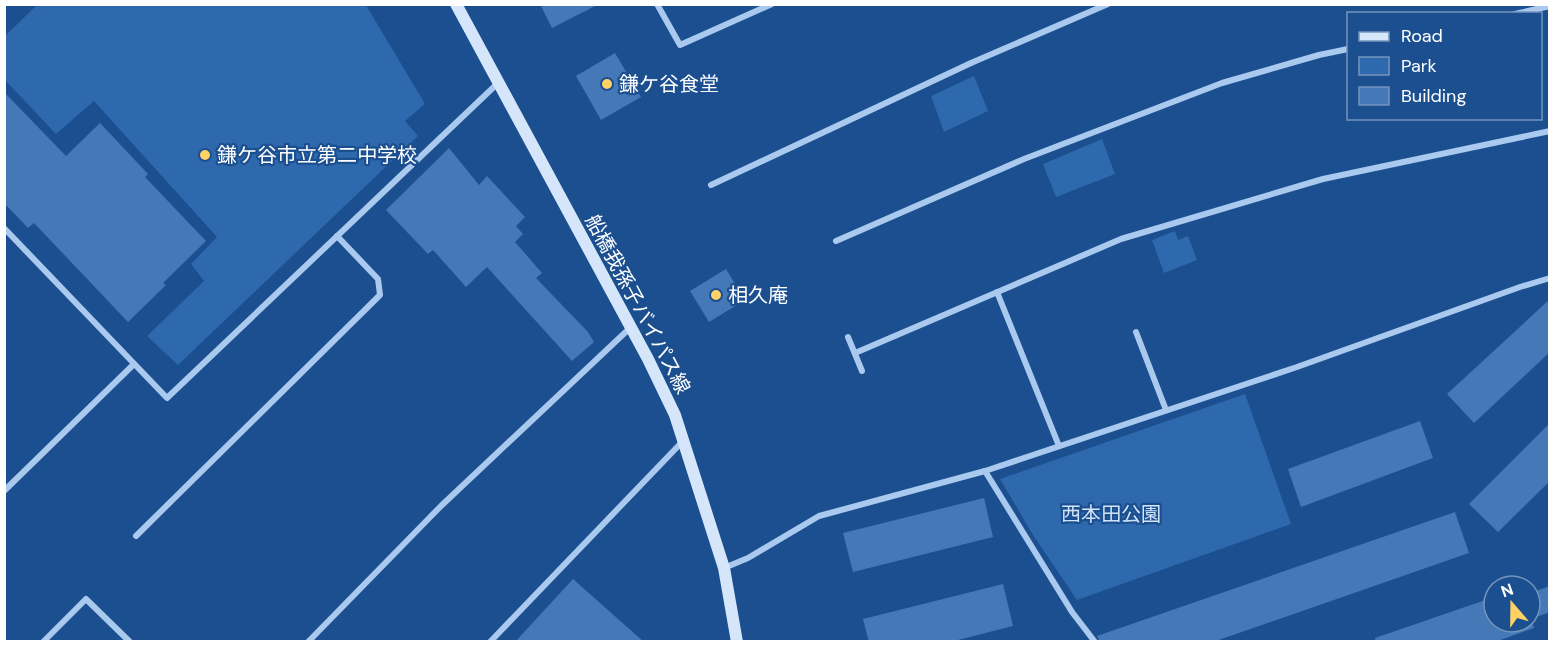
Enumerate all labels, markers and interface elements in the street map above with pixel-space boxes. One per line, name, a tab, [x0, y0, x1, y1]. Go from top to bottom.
legend	[1347, 12, 1542, 120]
text: Road	[1401, 24, 1443, 48]
text: Park	[1401, 54, 1437, 78]
place label: 鎌ケ谷食堂	[619, 71, 719, 97]
marker: 鎌ケ谷食堂	[600, 77, 614, 91]
text: Building	[1401, 84, 1466, 108]
place label: 鎌ケ谷市立第二中学校	[217, 142, 417, 168]
marker: 鎌ケ谷市立第二中学校	[198, 148, 212, 162]
street label: 船橋我孫子バイパス線	[580, 210, 696, 398]
place label: 相久庵	[728, 282, 788, 308]
marker: 相久庵	[709, 288, 723, 302]
park label: 西本田公園	[1061, 501, 1161, 527]
north arrow	[1482, 574, 1542, 634]
text: N	[1498, 579, 1516, 602]

